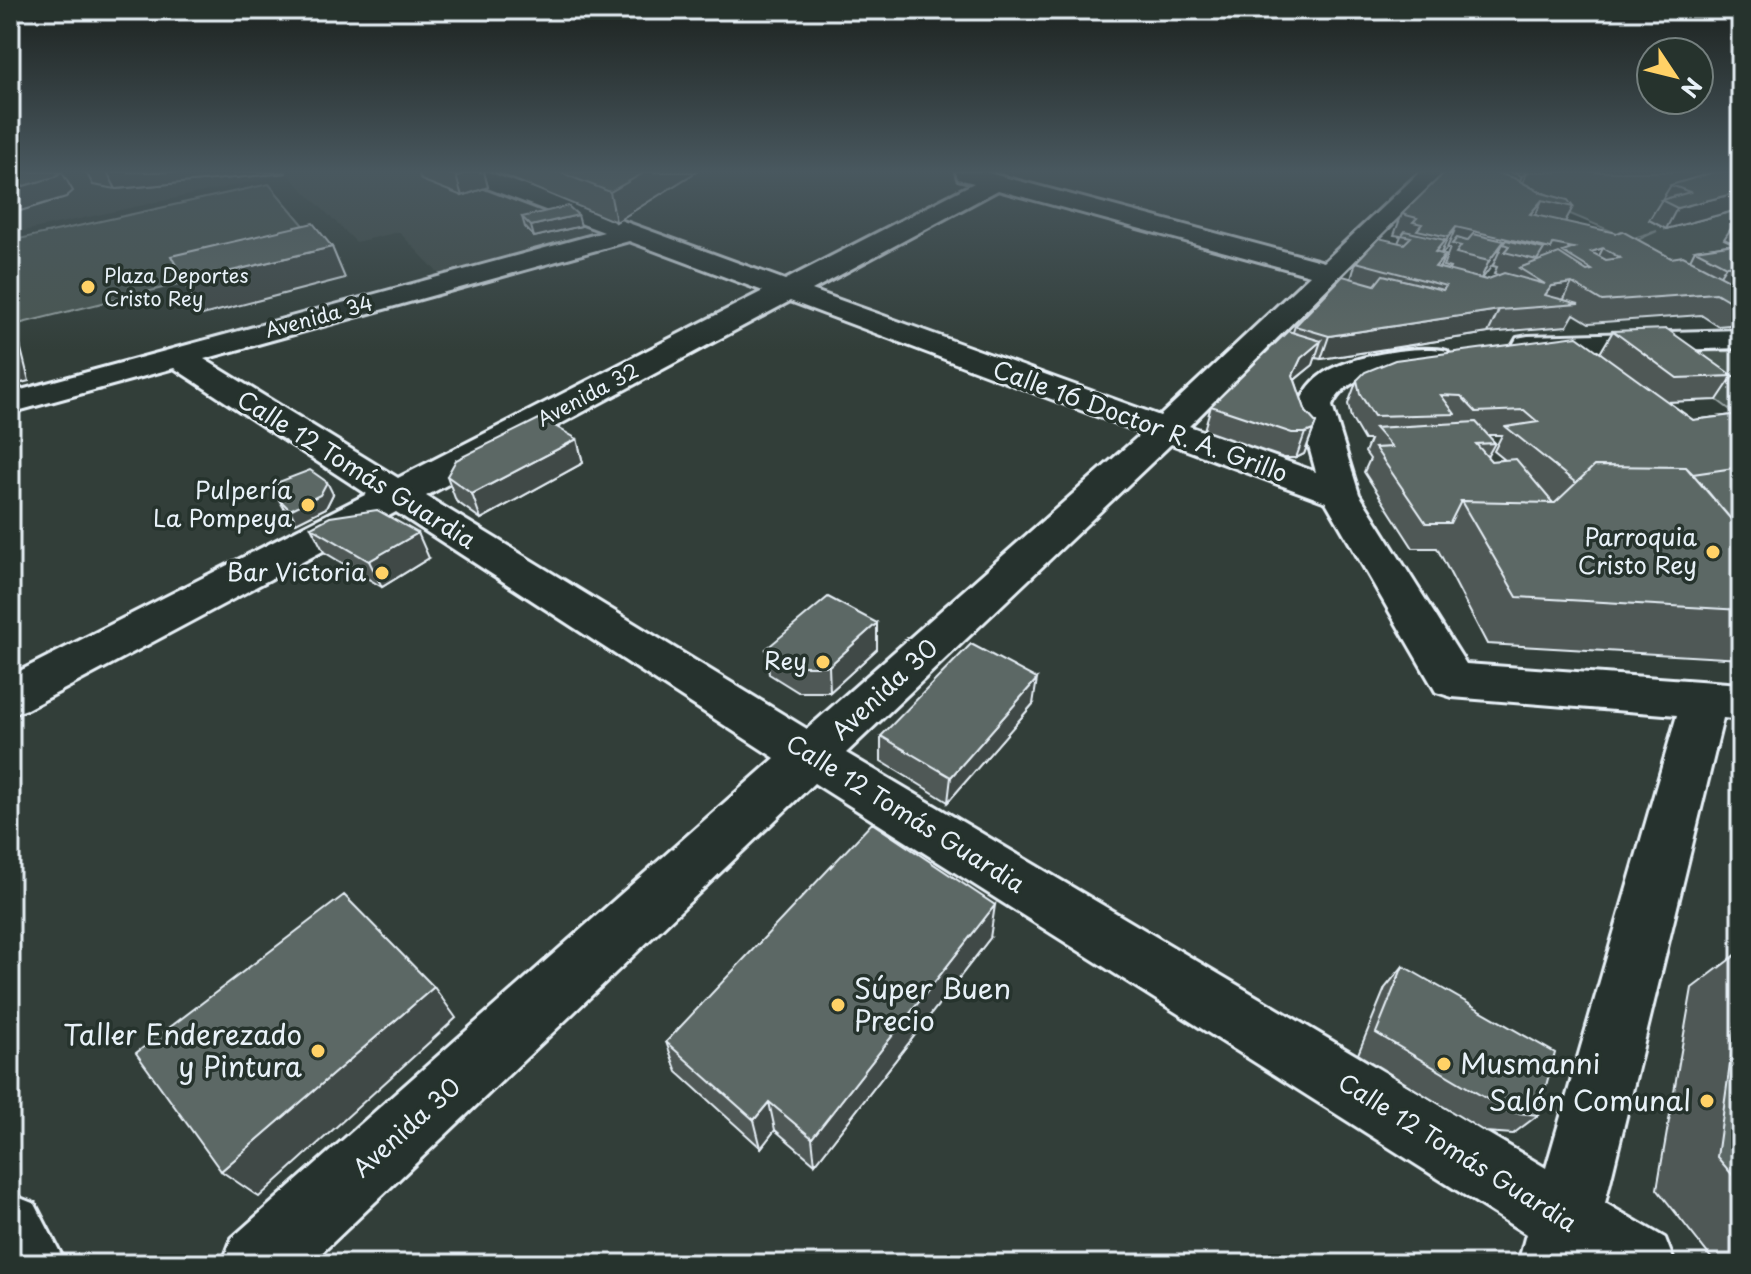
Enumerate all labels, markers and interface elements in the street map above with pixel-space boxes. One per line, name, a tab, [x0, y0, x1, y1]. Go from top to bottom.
north arrow	[1635, 36, 1715, 116]
text: N	[1674, 72, 1711, 105]
place label: Plaza Deportes Cristo Rey	[104, 260, 249, 313]
marker: Plaza Deportes Cristo Rey	[79, 278, 97, 296]
street label: Avenida 34	[262, 287, 376, 345]
street label: Calle 16 Doctor R. A. Grillo	[988, 350, 1293, 490]
street label: Avenida 32	[532, 355, 644, 433]
street label: Calle 12 Tomás Guardia	[231, 380, 484, 557]
place label: Pulpería La Pompeya	[153, 471, 292, 535]
marker: Pulpería La Pompeya	[299, 496, 317, 514]
place label: Parroquia Cristo Rey	[1578, 518, 1697, 582]
marker: Parroquia Cristo Rey	[1704, 543, 1722, 561]
place label: Bar Victoria	[227, 553, 366, 589]
marker: Bar Victoria	[373, 564, 391, 582]
street label: Avenida 30	[822, 630, 945, 747]
place label: Rey	[764, 642, 807, 678]
marker: Rey	[814, 653, 832, 671]
street label: Calle 12 Tomás Guardia	[780, 724, 1033, 901]
place label: Súper Buen Precio	[854, 966, 1011, 1041]
marker: Súper Buen Precio	[829, 996, 847, 1014]
place label: Taller Enderezado y Pintura	[63, 1012, 303, 1087]
place label: Musmanni	[1460, 1041, 1600, 1084]
marker: Taller Enderezado y Pintura	[309, 1042, 327, 1060]
marker: Musmanni	[1435, 1055, 1453, 1073]
street label: Calle 12 Tomás Guardia	[1332, 1063, 1585, 1240]
street label: Avenida 30	[344, 1068, 468, 1185]
place label: Salón Comunal	[1489, 1078, 1691, 1121]
marker: Salón Comunal	[1698, 1092, 1716, 1110]

